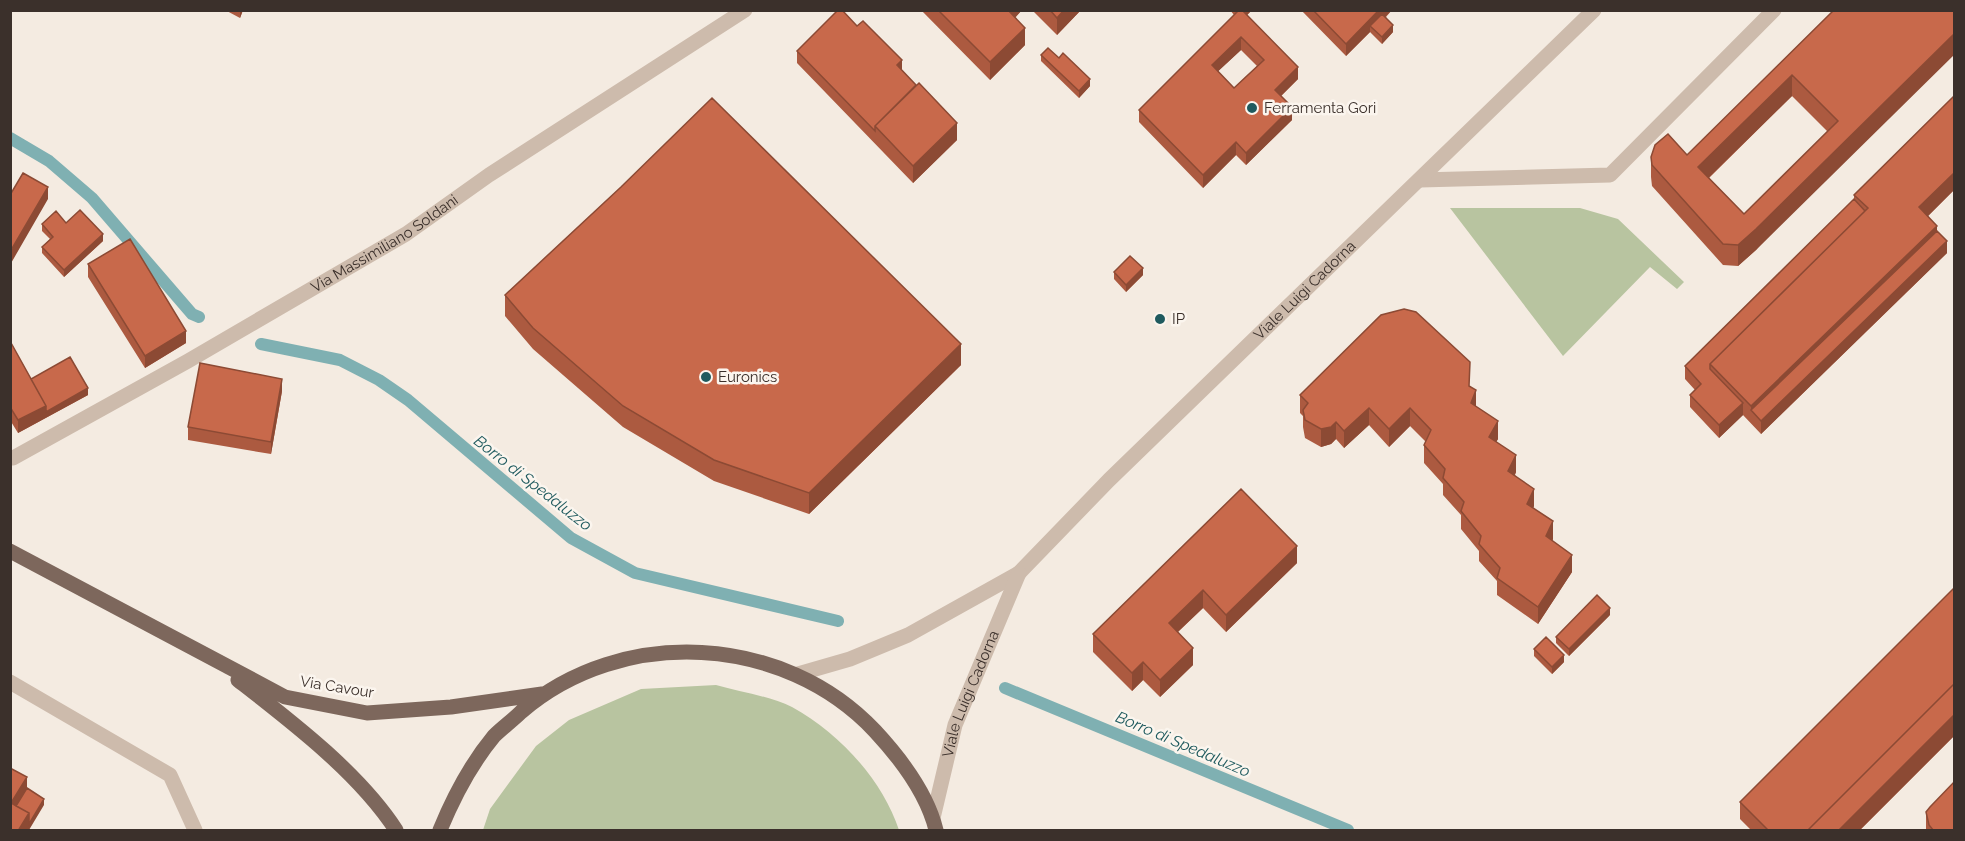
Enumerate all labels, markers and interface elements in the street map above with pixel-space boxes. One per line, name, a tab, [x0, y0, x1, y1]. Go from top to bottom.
place label: Ferramenta Gori	[1264, 99, 1376, 117]
marker: Ferramenta Gori	[1245, 101, 1259, 115]
street label: Via Massimiliano Soldani	[308, 191, 462, 296]
street label: Viale Luigi Cadorna	[1250, 237, 1359, 344]
place label: IP	[1172, 310, 1185, 328]
marker: IP	[1153, 312, 1167, 326]
place label: Euronics	[718, 368, 777, 386]
marker: Euronics	[699, 370, 713, 384]
water label: Borro di Spedaluzzo	[470, 431, 596, 535]
street label: Viale Luigi Cadorna	[939, 628, 1003, 759]
street label: Via Cavour	[299, 672, 376, 702]
water label: Borro di Spedaluzzo	[1113, 707, 1253, 781]

